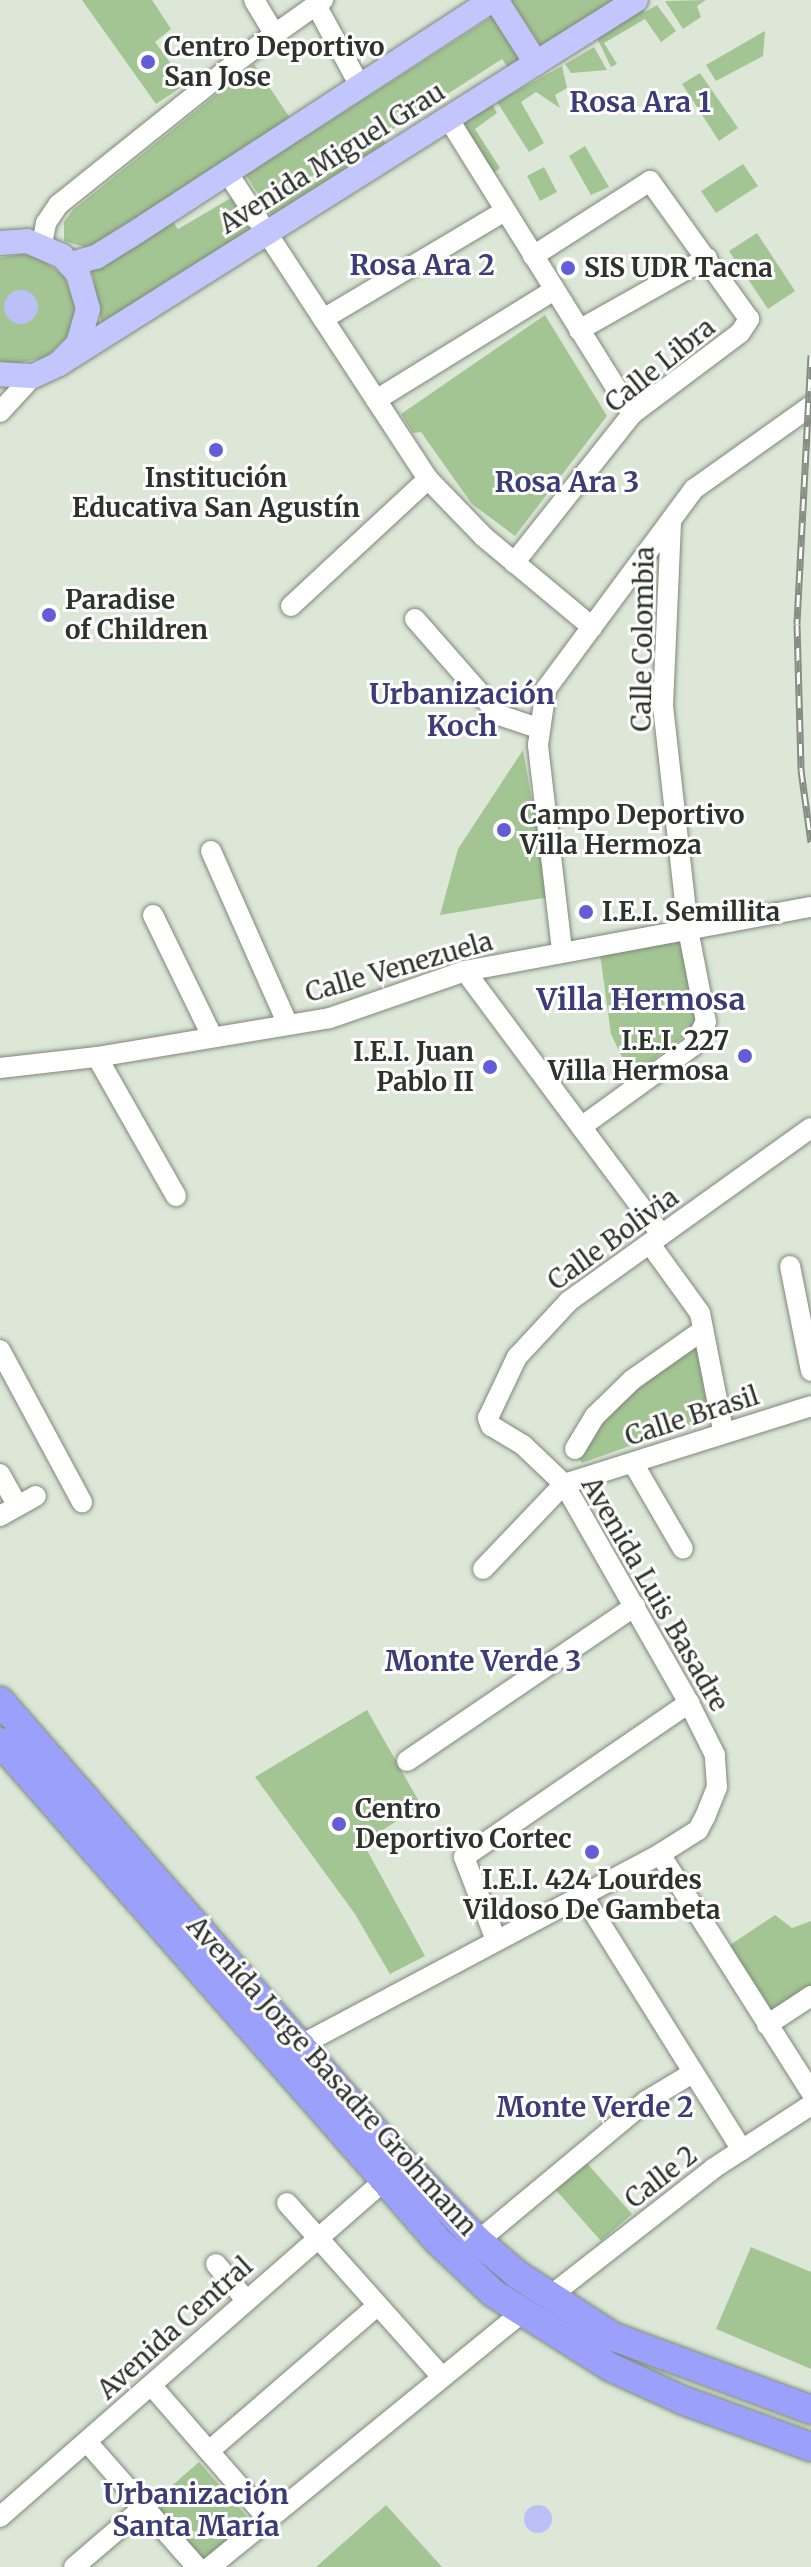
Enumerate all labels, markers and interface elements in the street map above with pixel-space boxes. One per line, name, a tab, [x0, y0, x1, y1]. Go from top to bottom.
place label: Centro Deportivo San Jose	[164, 31, 384, 92]
marker: Centro Deportivo San Jose	[139, 53, 157, 71]
street label: Avenida Miguel Grau	[214, 76, 450, 240]
district label: Rosa Ara 1	[569, 85, 711, 119]
district label: Rosa Ara 2	[349, 248, 495, 282]
place label: SIS UDR Tacna	[584, 252, 773, 284]
marker: SIS UDR Tacna	[559, 259, 577, 277]
street label: Calle Libra	[599, 311, 721, 419]
marker: Institución Educativa San Agustín	[207, 441, 225, 459]
place label: Institución Educativa San Agustín	[72, 462, 360, 524]
district label: Rosa Ara 3	[495, 465, 639, 499]
street label: Calle Colombia	[626, 546, 660, 732]
place label: Paradise of Children	[65, 584, 208, 646]
marker: Paradise of Children	[40, 606, 58, 624]
district label: Urbanización Koch	[369, 677, 555, 743]
place label: Campo Deportivo Villa Hermoza	[520, 799, 745, 860]
marker: Campo Deportivo Villa Hermoza	[495, 821, 513, 839]
place label: I.E.I. Semillita	[602, 896, 780, 928]
marker: I.E.I. Semillita	[577, 903, 595, 921]
street label: Calle Venezuela	[302, 925, 496, 1009]
district label: Villa Hermosa	[537, 981, 745, 1017]
place label: I.E.I. 227 Villa Hermosa	[548, 1025, 729, 1086]
place label: I.E.I. Juan Pablo II	[353, 1036, 474, 1098]
marker: I.E.I. 227 Villa Hermosa	[736, 1047, 754, 1065]
marker: I.E.I. Juan Pablo II	[481, 1058, 499, 1076]
street label: Calle Bolivia	[542, 1181, 684, 1297]
street label: Calle Brasil	[621, 1380, 763, 1452]
street label: Avenida Luis Basadre	[575, 1471, 735, 1717]
district label: Monte Verde 3	[385, 1644, 581, 1678]
place label: Centro Deportivo Cortec	[355, 1793, 572, 1854]
marker: Centro Deportivo Cortec	[330, 1815, 348, 1833]
marker: I.E.I. 424 Lourdes Vildoso De Gambeta	[583, 1843, 601, 1861]
place label: I.E.I. 424 Lourdes Vildoso De Gambeta	[463, 1864, 721, 1926]
street label: Avenida Jorge Basadre Grohmann	[181, 1910, 483, 2242]
district label: Monte Verde 2	[497, 2090, 693, 2124]
street label: Calle 2	[619, 2139, 703, 2215]
street label: Avenida Central	[91, 2250, 259, 2406]
district label: Urbanización Santa María	[103, 2477, 289, 2543]

